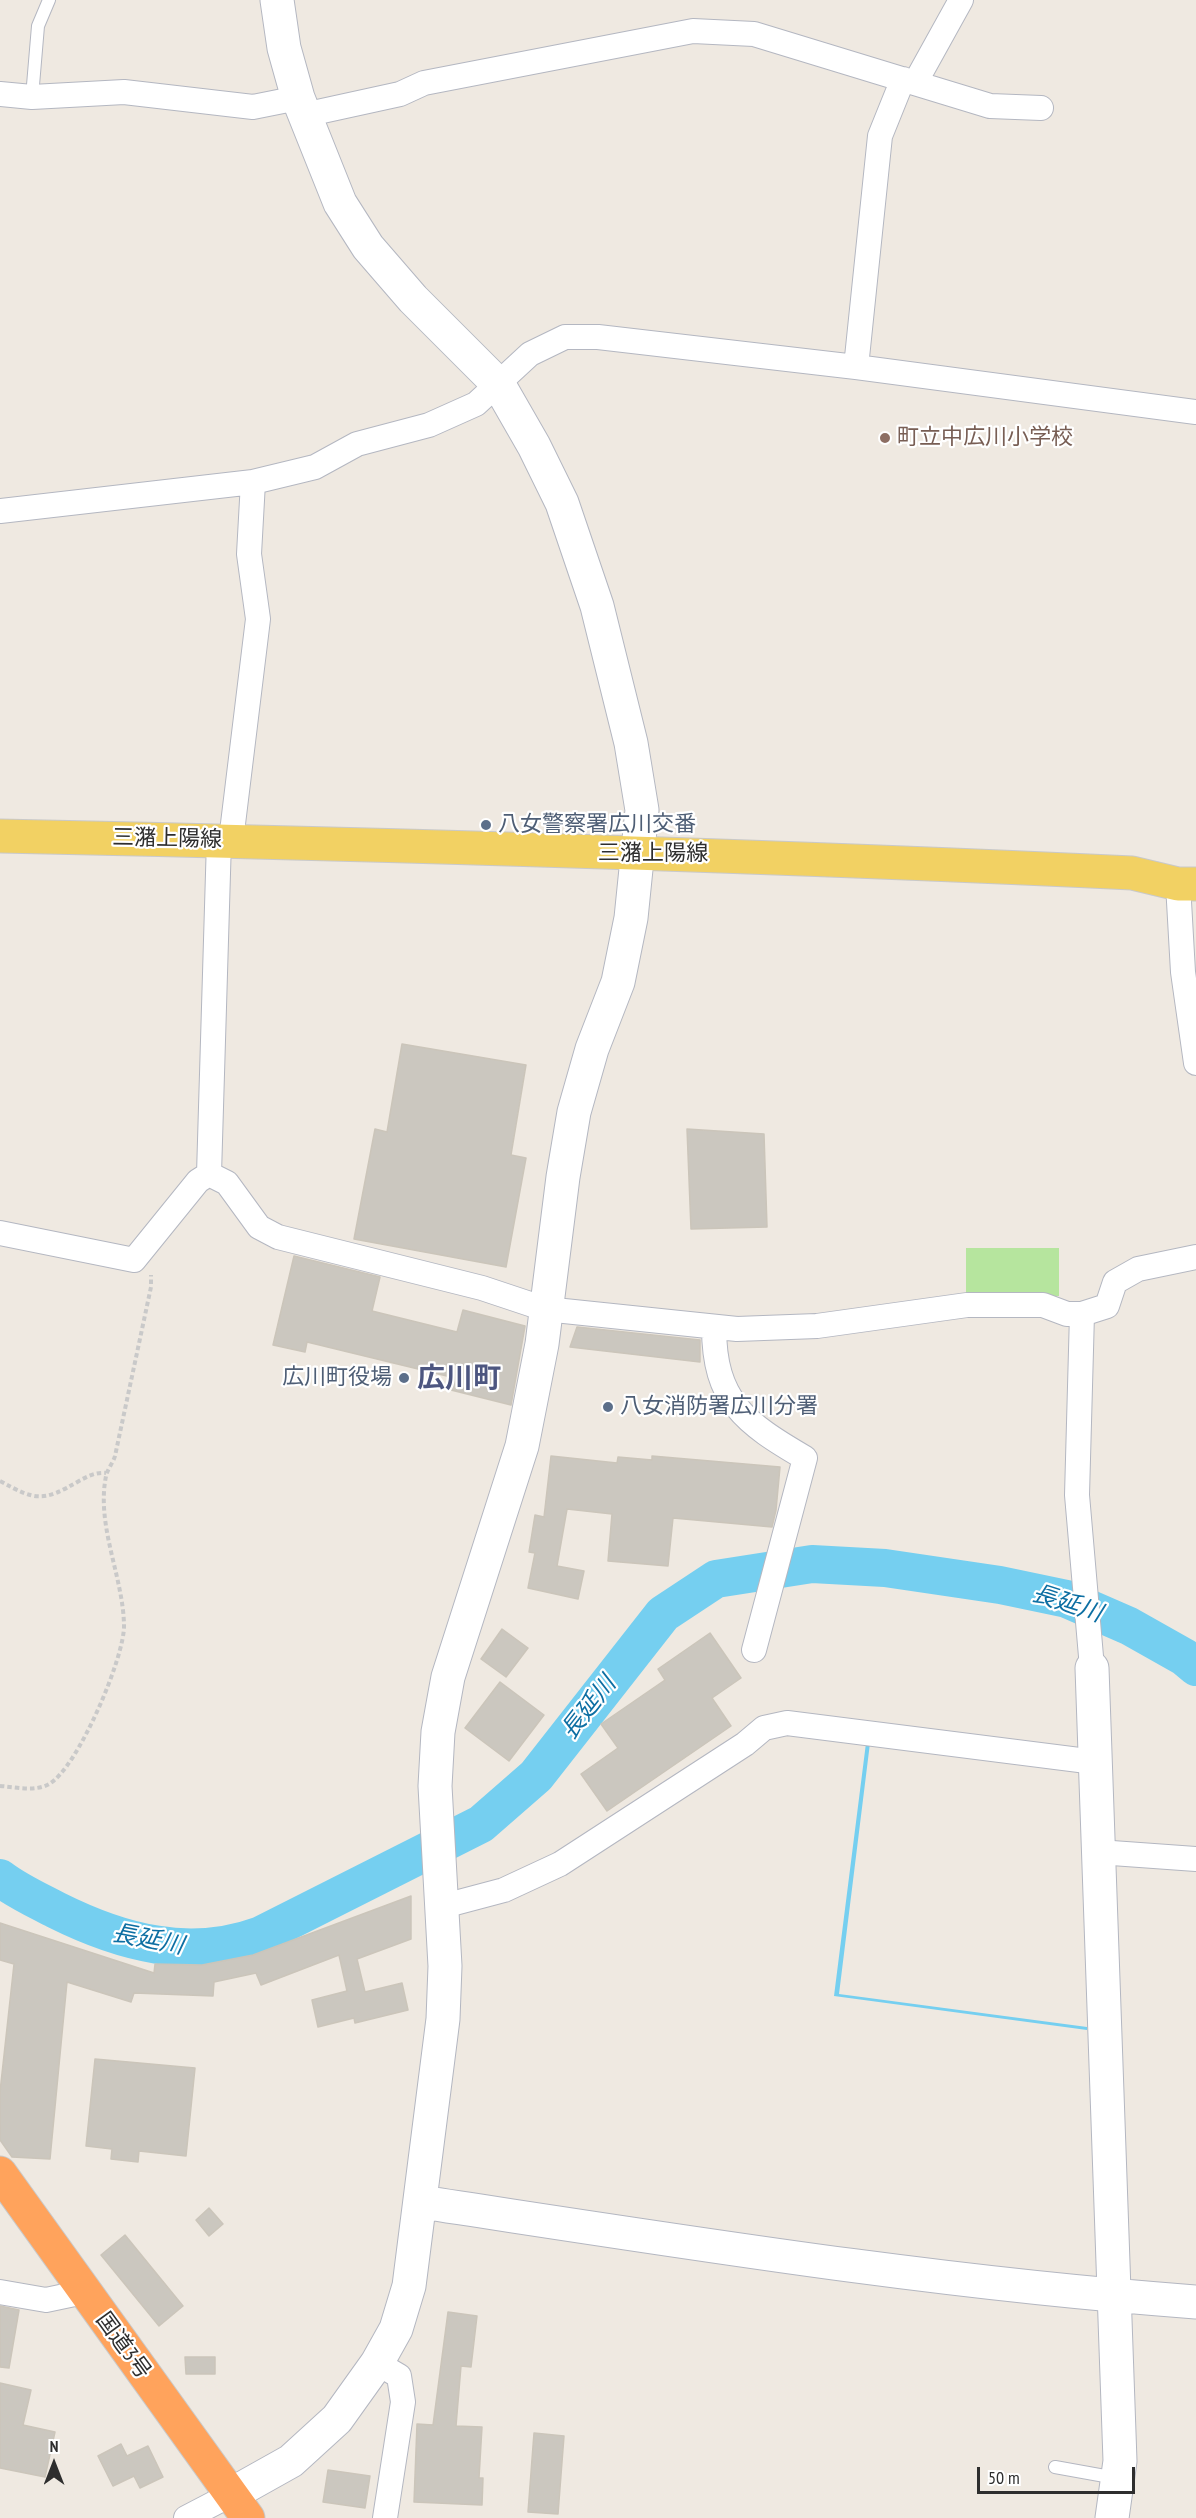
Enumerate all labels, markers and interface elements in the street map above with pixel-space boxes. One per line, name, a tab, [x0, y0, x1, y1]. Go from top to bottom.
place label: 町立中広川小学校	[897, 425, 1073, 451]
marker: 町立中広川小学校	[878, 431, 892, 445]
place label: 八女警察署広川交番	[498, 812, 696, 838]
marker: 八女警察署広川交番	[479, 818, 493, 832]
street label: 三潴上陽線	[112, 825, 222, 853]
street label: 三潴上陽線	[598, 841, 708, 867]
district label: 広川町	[417, 1362, 501, 1396]
place label: 広川町役場	[282, 1365, 392, 1391]
marker: 広川町役場	[397, 1371, 411, 1385]
place label: 八女消防署広川分署	[620, 1394, 818, 1420]
marker: 八女消防署広川分署	[601, 1400, 615, 1414]
water label: 長延川	[1028, 1579, 1106, 1629]
water label: 長延川	[555, 1671, 623, 1745]
water label: 長延川	[110, 1919, 186, 1961]
street label: 国道3号	[90, 2308, 156, 2384]
north arrow	[24, 2434, 84, 2494]
text: N	[50, 2436, 58, 2456]
scale bar	[980, 2455, 1138, 2493]
text: 50 m	[988, 2466, 1020, 2489]

